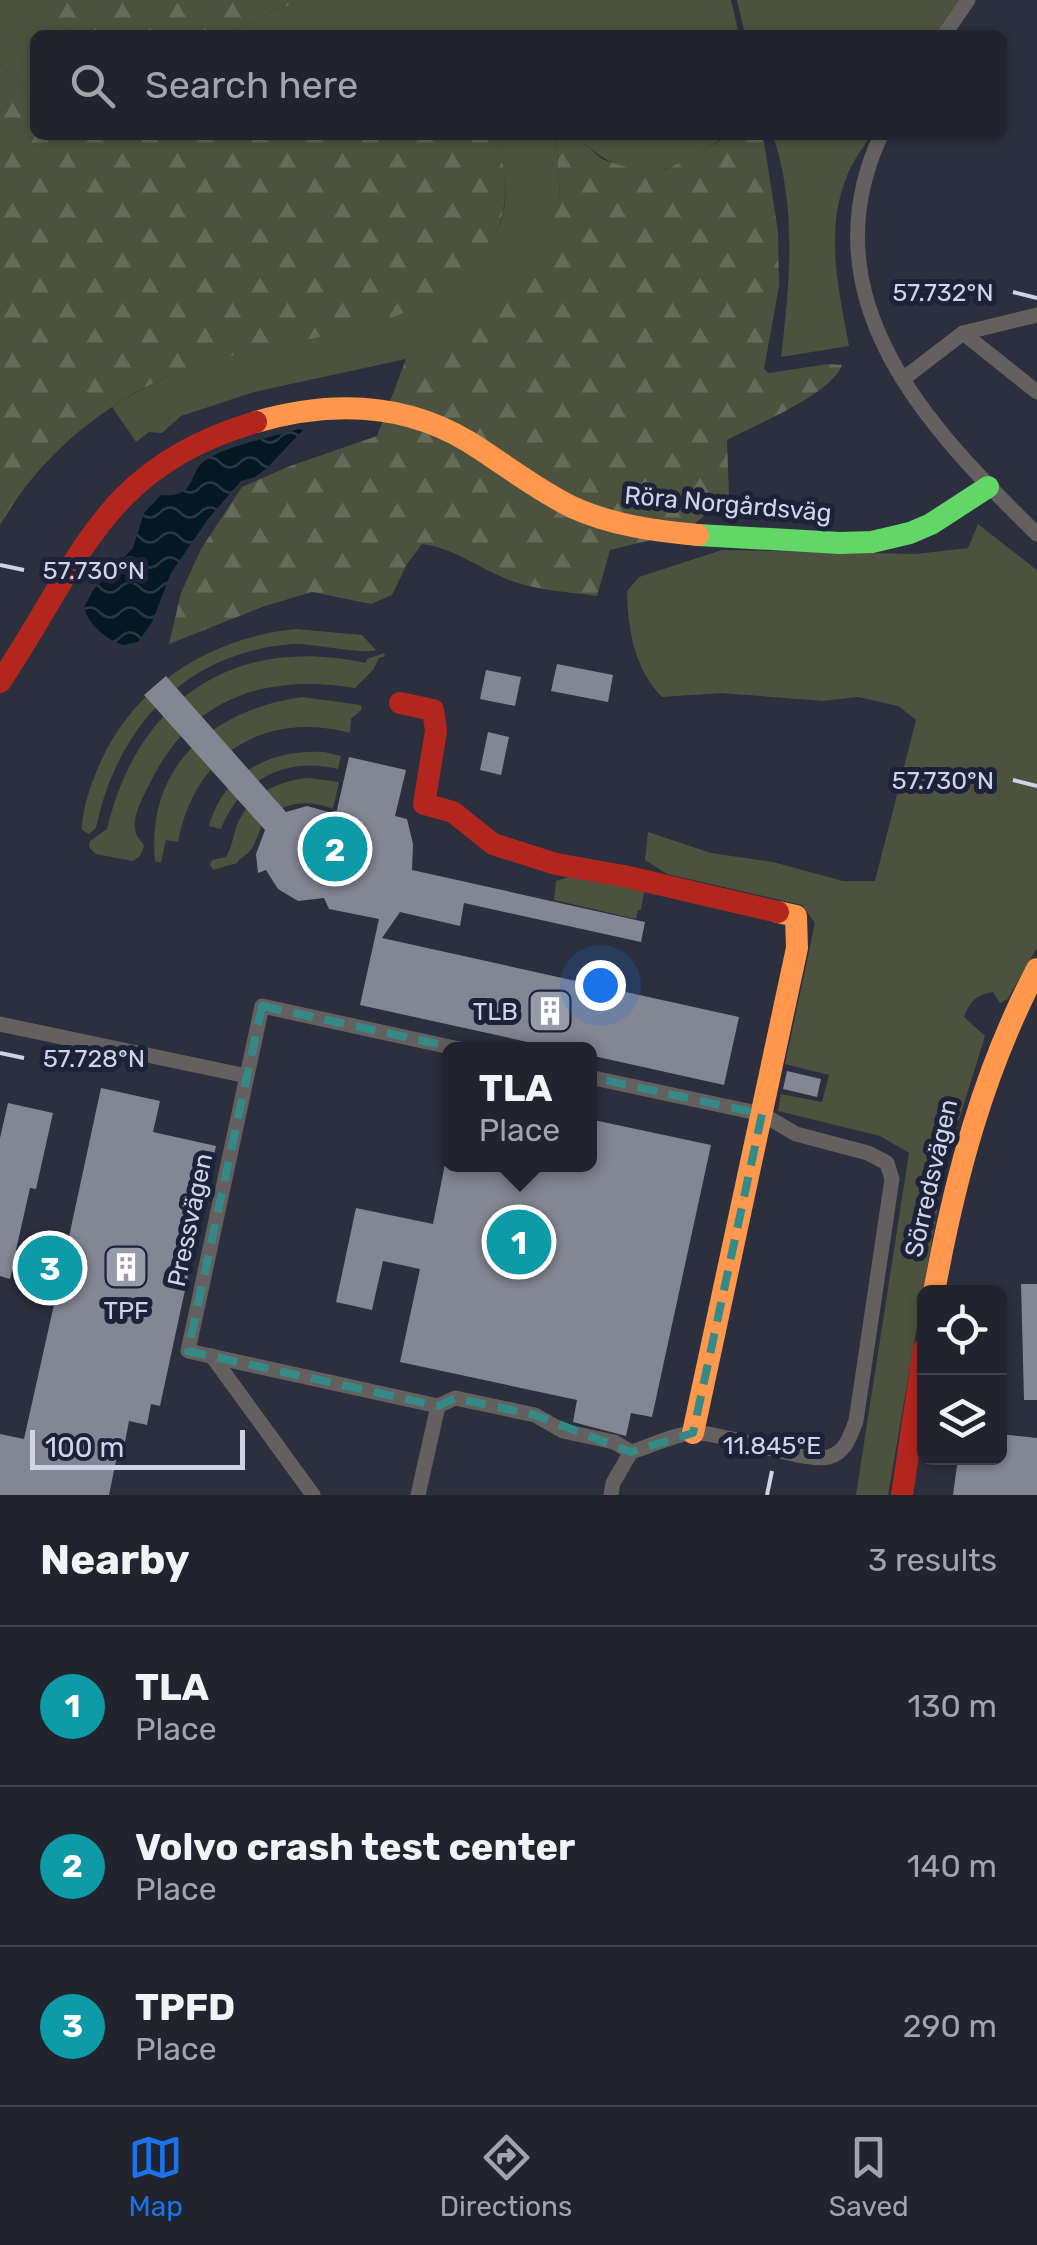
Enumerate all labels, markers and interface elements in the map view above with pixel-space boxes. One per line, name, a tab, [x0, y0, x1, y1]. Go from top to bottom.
search box	[30, 30, 1007, 140]
icon: search	[65, 58, 120, 113]
text: Search here	[145, 62, 358, 108]
text: 57.732°N	[892, 278, 994, 307]
street label: Röra Norgårdsväg	[623, 480, 833, 528]
text: 57.730°N	[43, 556, 145, 585]
text: 57.730°N	[892, 766, 994, 795]
pin: 2	[302, 812, 368, 886]
your location	[575, 960, 626, 1011]
building icon: TLB	[527, 988, 573, 1034]
place label: TLB	[473, 997, 518, 1026]
popup	[442, 1042, 597, 1172]
text: 57.728°N	[43, 1044, 145, 1073]
text: TLA	[479, 1065, 553, 1111]
street label: Sörredsvägen	[899, 1096, 963, 1260]
text: Place	[479, 1111, 560, 1149]
street label: Pressvägen	[162, 1151, 218, 1289]
pin: 1	[486, 1204, 552, 1280]
pin: 3	[18, 1230, 82, 1306]
building icon: TPF	[103, 1244, 149, 1290]
map controls	[917, 1285, 1007, 1465]
button: locate	[917, 1285, 1007, 1375]
place label: TPF	[103, 1296, 149, 1325]
button: layers	[917, 1375, 1007, 1465]
scale bar	[30, 1425, 245, 1470]
text: 100 m	[45, 1431, 124, 1464]
text: 11.845°E	[723, 1431, 821, 1460]
text: Nearby	[40, 1535, 190, 1585]
text: 3 results	[868, 1541, 997, 1579]
text: TLA	[135, 1664, 209, 1710]
text: 1	[65, 1687, 80, 1725]
text: 130 m	[907, 1687, 997, 1725]
text: Place	[135, 1710, 217, 1748]
text: Volvo crash test center	[135, 1824, 575, 1870]
text: 2	[62, 1847, 83, 1885]
text: 140 m	[907, 1847, 997, 1885]
text: Place	[135, 1870, 217, 1908]
text: TPFD	[135, 1984, 235, 2030]
text: 3	[62, 2007, 83, 2045]
text: 290 m	[903, 2007, 997, 2045]
text: Place	[135, 2030, 217, 2068]
tab: Map	[128, 2130, 183, 2223]
tab: Directions	[440, 2130, 572, 2223]
tab: Saved	[829, 2130, 909, 2223]

